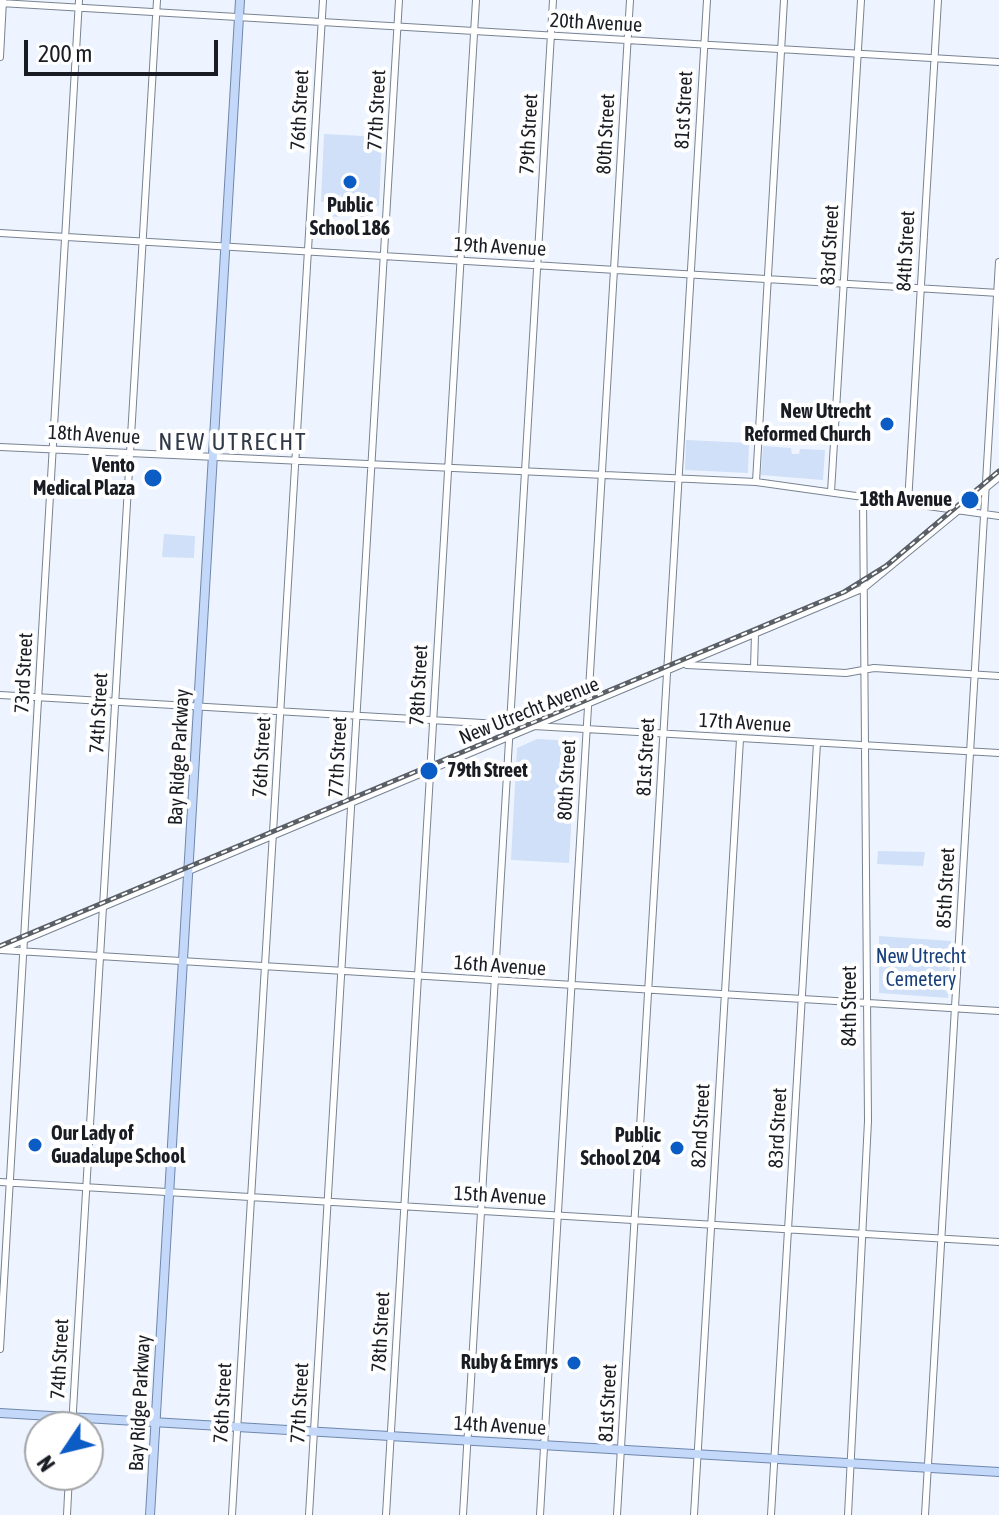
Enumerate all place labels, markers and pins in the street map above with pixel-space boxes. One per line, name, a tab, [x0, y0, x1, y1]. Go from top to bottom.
marker: Public School 186	[341, 173, 359, 191]
place label: Public School 186	[310, 194, 390, 241]
place label: New Utrecht Reformed Church	[744, 400, 871, 447]
marker: New Utrecht Reformed Church	[878, 415, 896, 433]
place label: Vento Medical Plaza	[33, 454, 135, 501]
marker: Vento Medical Plaza	[142, 467, 164, 489]
place label: 18th Avenue	[860, 488, 952, 512]
marker: 18th Avenue	[959, 489, 981, 511]
place label: 79th Street	[447, 759, 528, 783]
marker: 79th Street	[418, 760, 440, 782]
place label: Our Lady of Guadalupe School	[51, 1122, 185, 1169]
place label: Public School 204	[580, 1124, 661, 1171]
marker: Our Lady of Guadalupe School	[26, 1136, 44, 1154]
marker: Public School 204	[668, 1139, 686, 1157]
place label: Ruby & Emrys	[461, 1351, 558, 1375]
marker: Ruby & Emrys	[565, 1354, 583, 1372]

